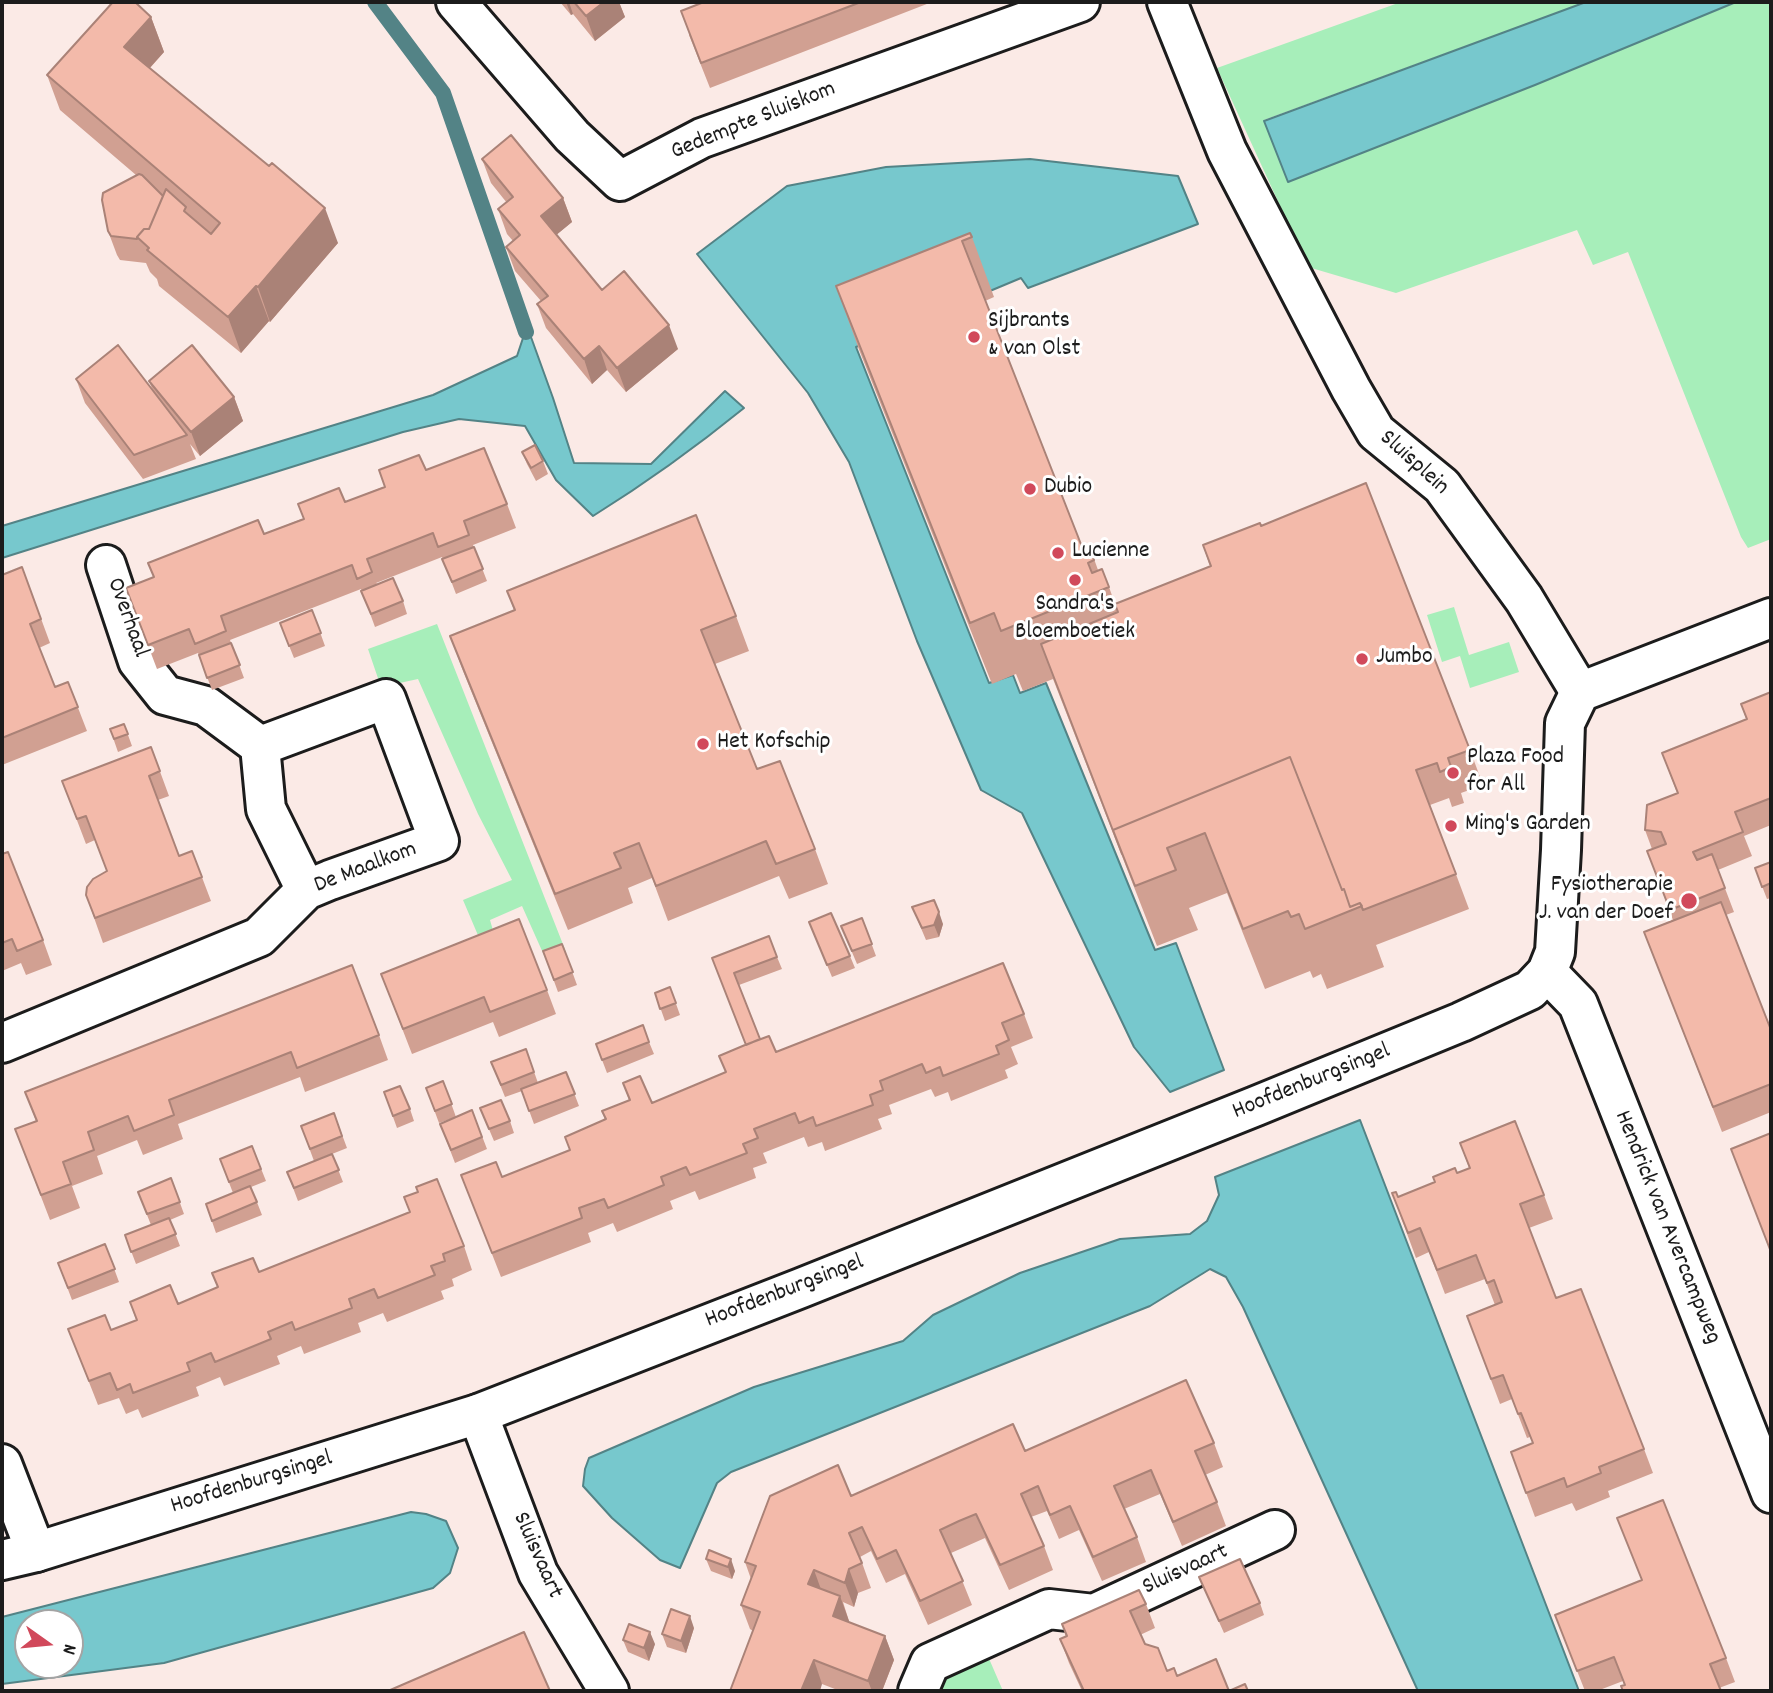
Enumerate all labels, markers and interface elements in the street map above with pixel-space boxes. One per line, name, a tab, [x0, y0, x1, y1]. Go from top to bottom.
street label: Gedempte Sluiskom	[667, 76, 841, 168]
place label: Sijbrants & van Olst	[988, 309, 1080, 365]
marker: Sijbrants & van Olst	[966, 329, 982, 345]
street label: Sluisplein	[1372, 425, 1454, 503]
place label: Dubio	[1044, 475, 1092, 503]
marker: Dubio	[1022, 481, 1038, 497]
place label: Lucienne	[1072, 539, 1149, 567]
marker: Lucienne	[1050, 545, 1066, 561]
marker: Sandra's Bloemboetiek	[1067, 572, 1083, 588]
street label: Overhaal	[98, 574, 154, 662]
place label: Sandra's Bloemboetiek	[1015, 592, 1135, 648]
place label: Jumbo	[1376, 645, 1433, 673]
marker: Jumbo	[1354, 651, 1370, 667]
place label: Het Kofschip	[717, 730, 831, 758]
marker: Het Kofschip	[695, 736, 711, 752]
place label: Plaza Food for All	[1467, 745, 1564, 801]
marker: Plaza Food for All	[1445, 765, 1461, 781]
place label: Ming's Garden	[1465, 812, 1591, 840]
marker: Ming's Garden	[1443, 818, 1459, 834]
street label: De Maalkom	[311, 836, 421, 902]
place label: Fysiotherapie J. van der Doef	[1539, 873, 1673, 929]
marker: Fysiotherapie J. van der Doef	[1679, 891, 1699, 911]
street label: Hoofdenburgsingel	[1229, 1038, 1395, 1128]
street label: Hendrick van Avercampweg	[1606, 1107, 1726, 1349]
street label: Hoofdenburgsingel	[702, 1250, 868, 1336]
street label: Hoofdenburgsingel	[168, 1446, 336, 1522]
street label: Sluisvaart	[504, 1508, 568, 1604]
street label: Sluisvaart	[1138, 1539, 1234, 1603]
north arrow	[14, 1609, 84, 1679]
text: N	[54, 1641, 82, 1657]

